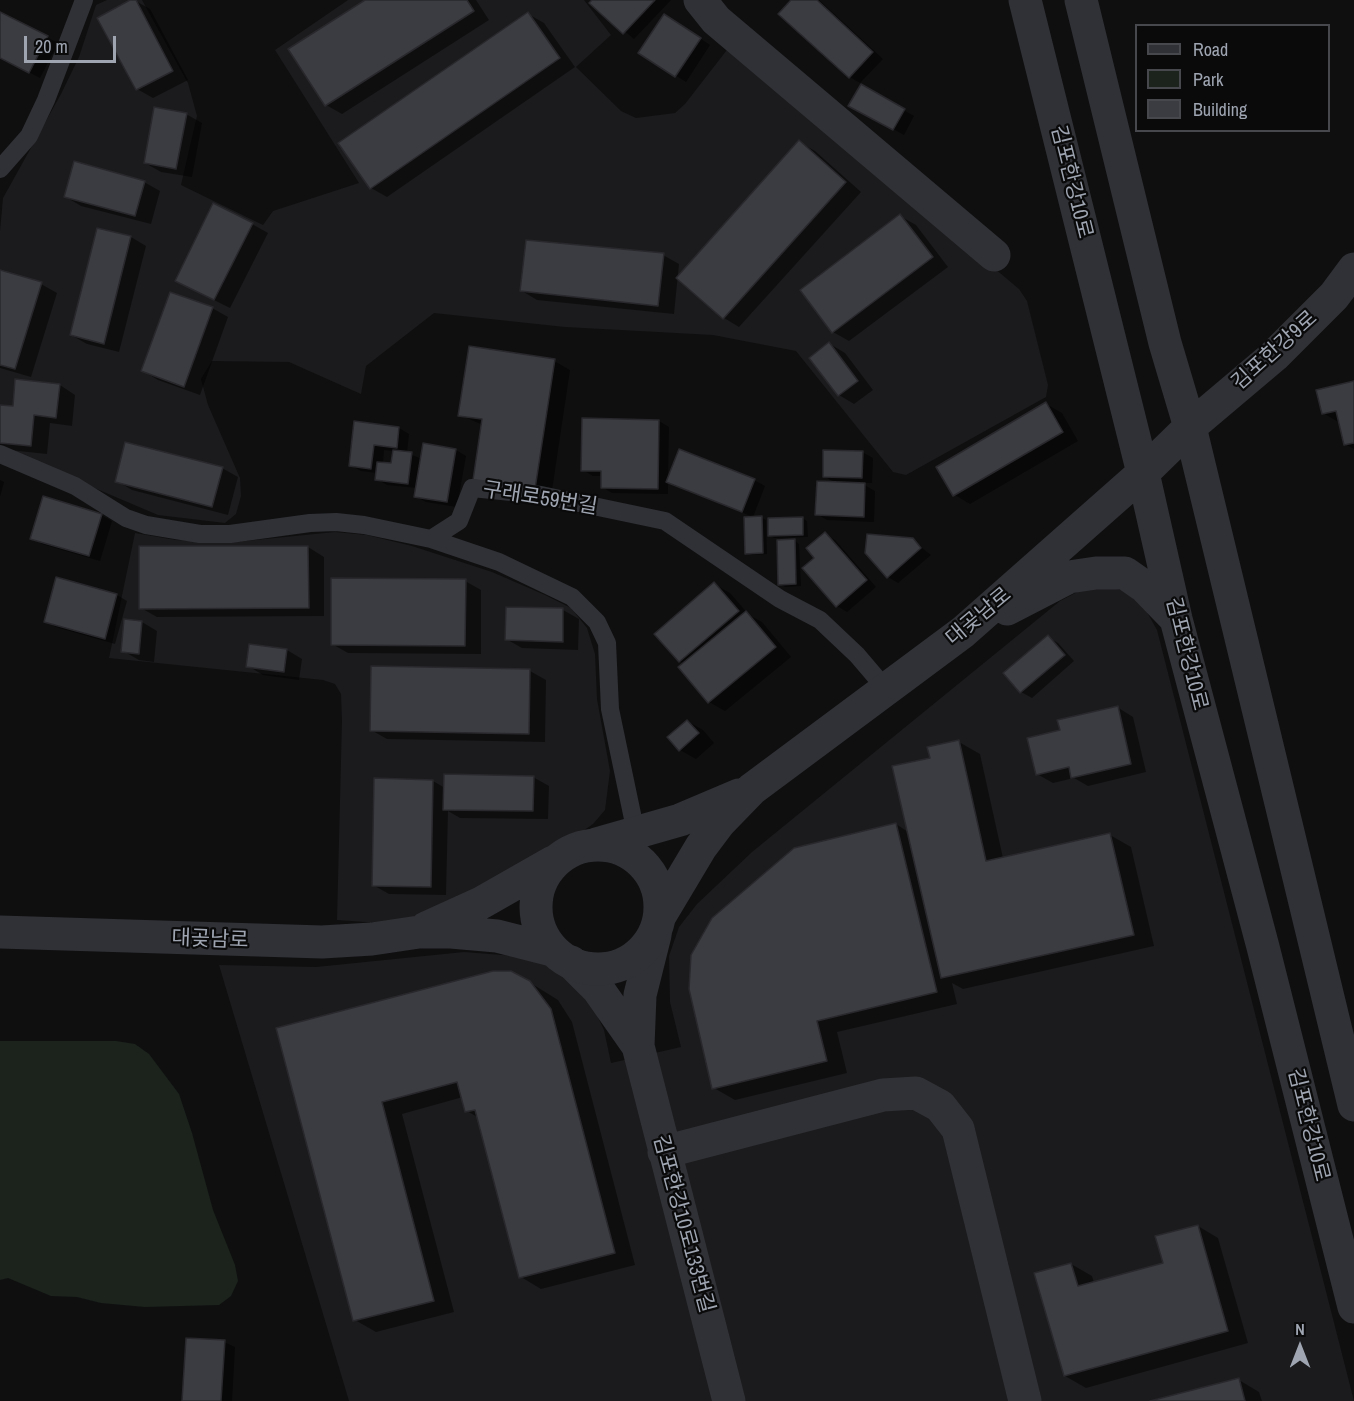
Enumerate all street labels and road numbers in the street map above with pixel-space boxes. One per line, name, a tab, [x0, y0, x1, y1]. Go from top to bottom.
street label: 김포한강10로	[1045, 123, 1097, 241]
street label: 김포한강9로	[1227, 306, 1323, 396]
street label: 구래로59번길	[481, 478, 599, 520]
street label: 대곶남로	[941, 583, 1017, 651]
street label: 김포한강10로	[1160, 595, 1212, 713]
street label: 대곶남로	[171, 926, 249, 954]
street label: 김포한강10로	[1282, 1066, 1334, 1184]
street label: 김포한강10로133번길	[647, 1132, 719, 1316]

